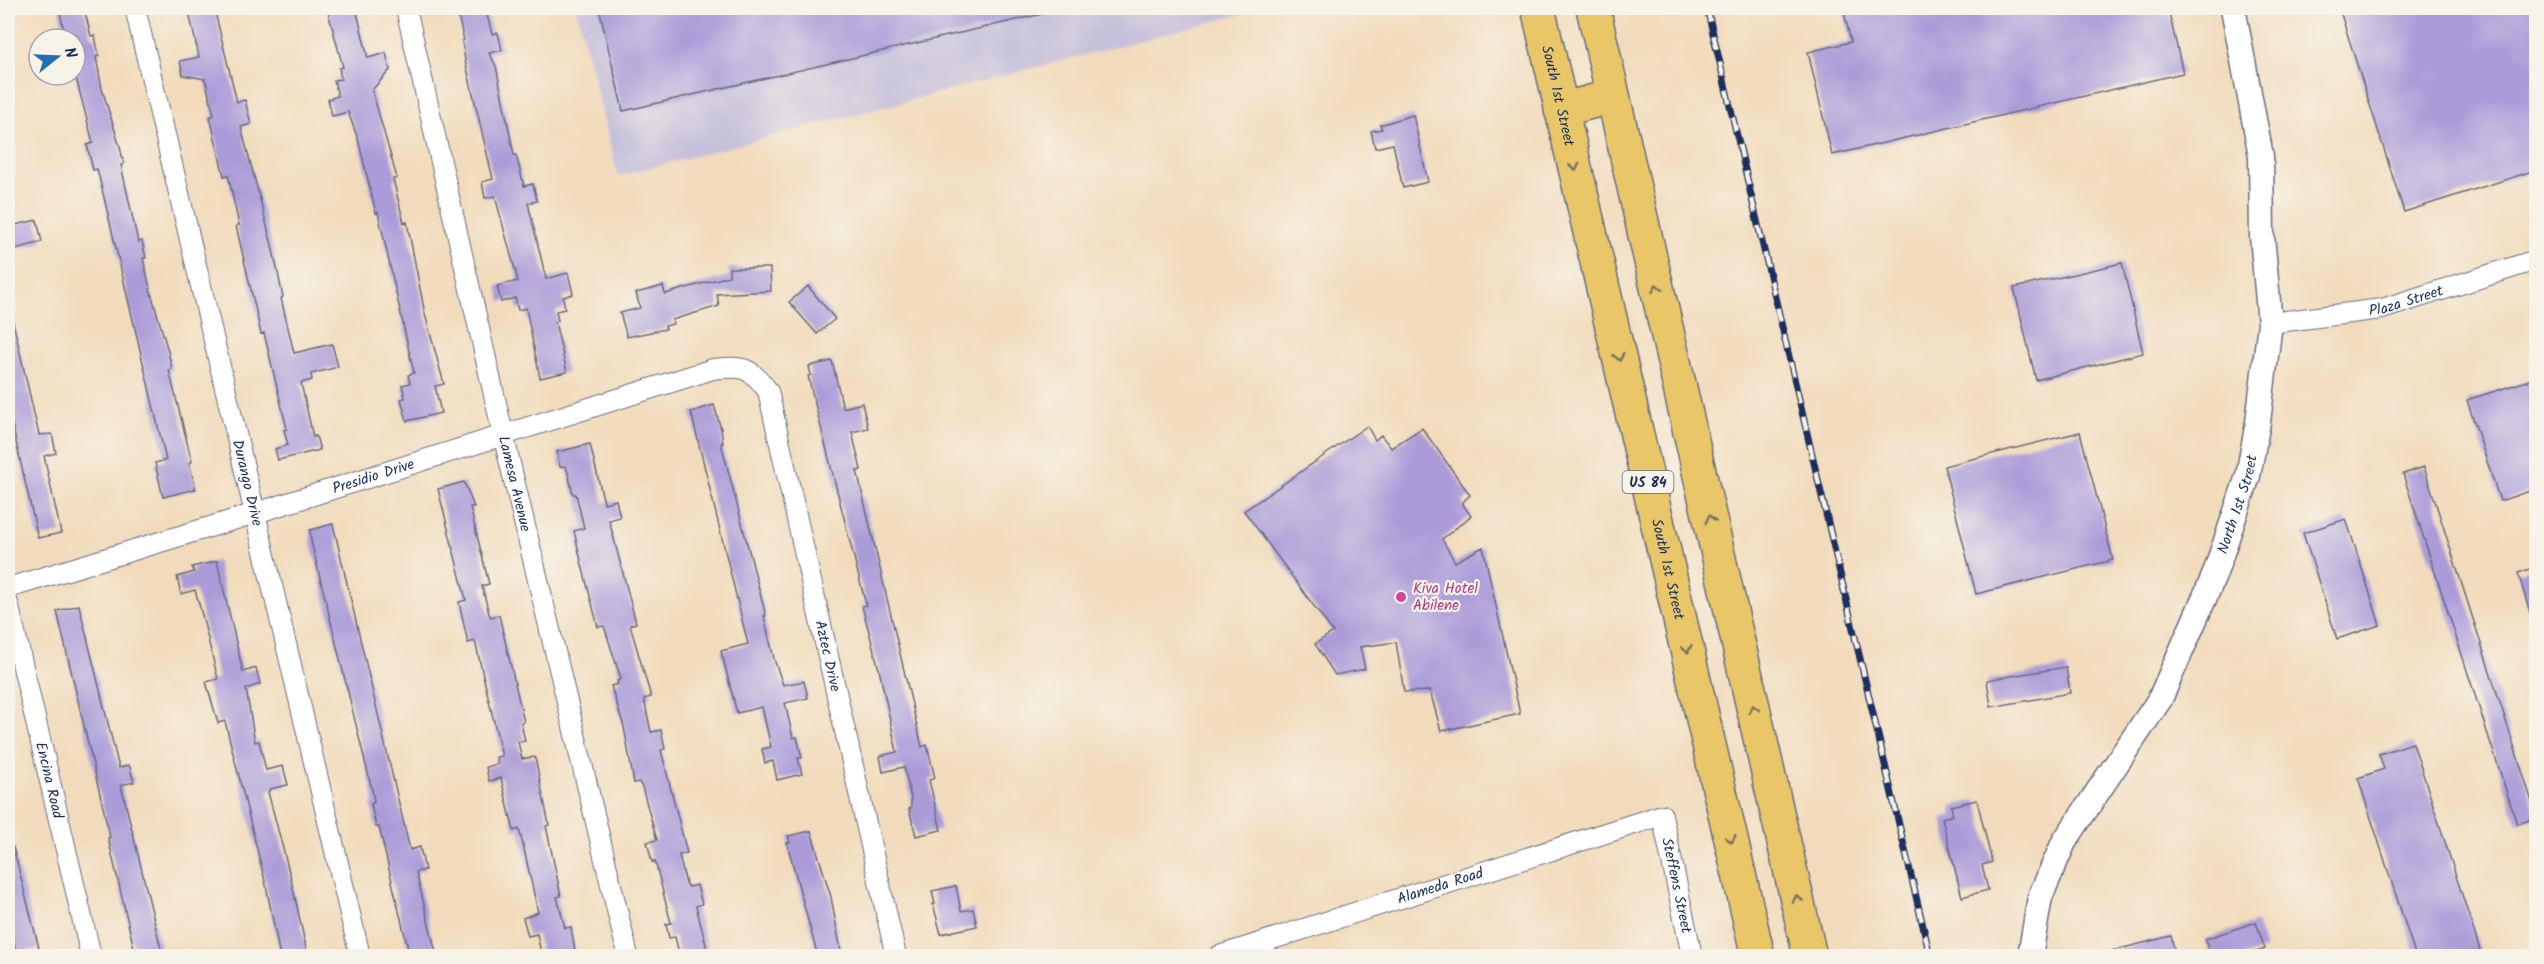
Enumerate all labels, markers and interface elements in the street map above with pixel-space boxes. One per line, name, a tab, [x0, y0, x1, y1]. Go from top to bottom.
north arrow	[27, 27, 87, 87]
street label: South 1st Street	[1534, 43, 1581, 149]
text: N	[56, 44, 83, 61]
one-way arrow	[1567, 162, 1580, 172]
street label: Plaza Street	[2368, 279, 2447, 324]
one-way arrow	[1652, 284, 1665, 294]
one-way arrow	[1611, 351, 1624, 361]
street label: Lamesa Avenue	[491, 434, 537, 534]
street label: Durango Drive	[225, 437, 269, 529]
street label: Presidio Drive	[329, 453, 418, 501]
street label: North 1st Street	[2211, 453, 2265, 557]
road number: US 84	[1622, 471, 1674, 493]
one-way arrow	[1705, 515, 1718, 525]
street label: South 1st Street	[1644, 516, 1691, 622]
place label: Kiva Hotel Abilene	[1413, 577, 1478, 618]
marker: Kiva Hotel Abilene	[1394, 590, 1408, 604]
street label: Aztec Drive	[807, 618, 847, 694]
one-way arrow	[1679, 644, 1692, 654]
one-way arrow	[1748, 705, 1761, 715]
street label: Encina Road	[28, 740, 69, 822]
one-way arrow	[1723, 834, 1736, 844]
street label: Steffens Street	[1654, 836, 1698, 936]
street label: Alameda Road	[1394, 861, 1487, 912]
one-way arrow	[1792, 895, 1805, 905]

